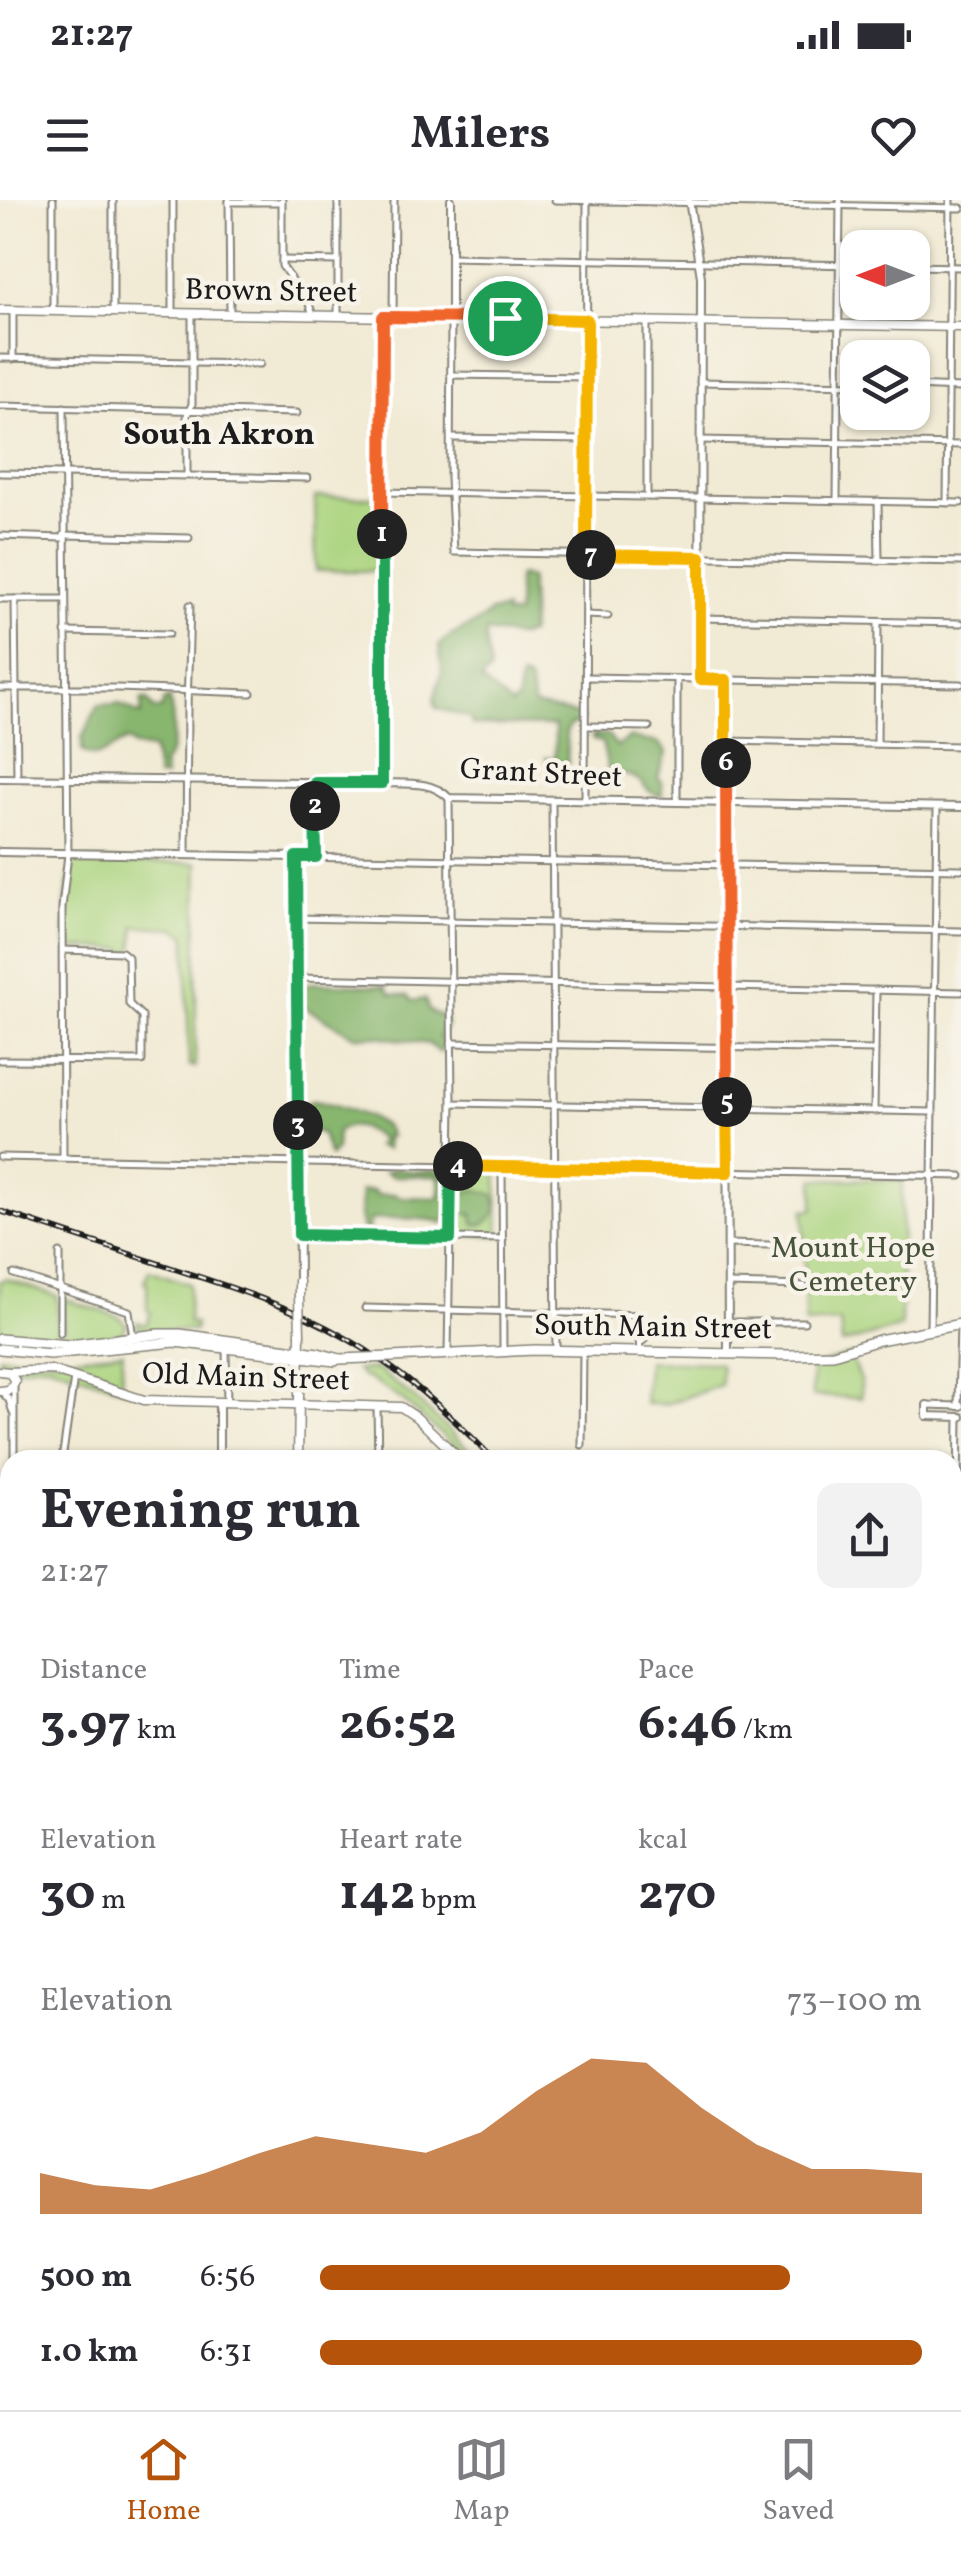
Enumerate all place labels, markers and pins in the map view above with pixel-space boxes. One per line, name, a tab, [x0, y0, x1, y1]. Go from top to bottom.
pin	[463, 276, 548, 361]
pin: 1	[357, 509, 407, 559]
pin: 7	[566, 530, 616, 580]
pin: 6	[701, 738, 751, 788]
pin: 2	[290, 781, 340, 831]
pin: 5	[702, 1077, 752, 1127]
pin: 3	[273, 1100, 323, 1150]
pin: 4	[433, 1141, 483, 1191]

